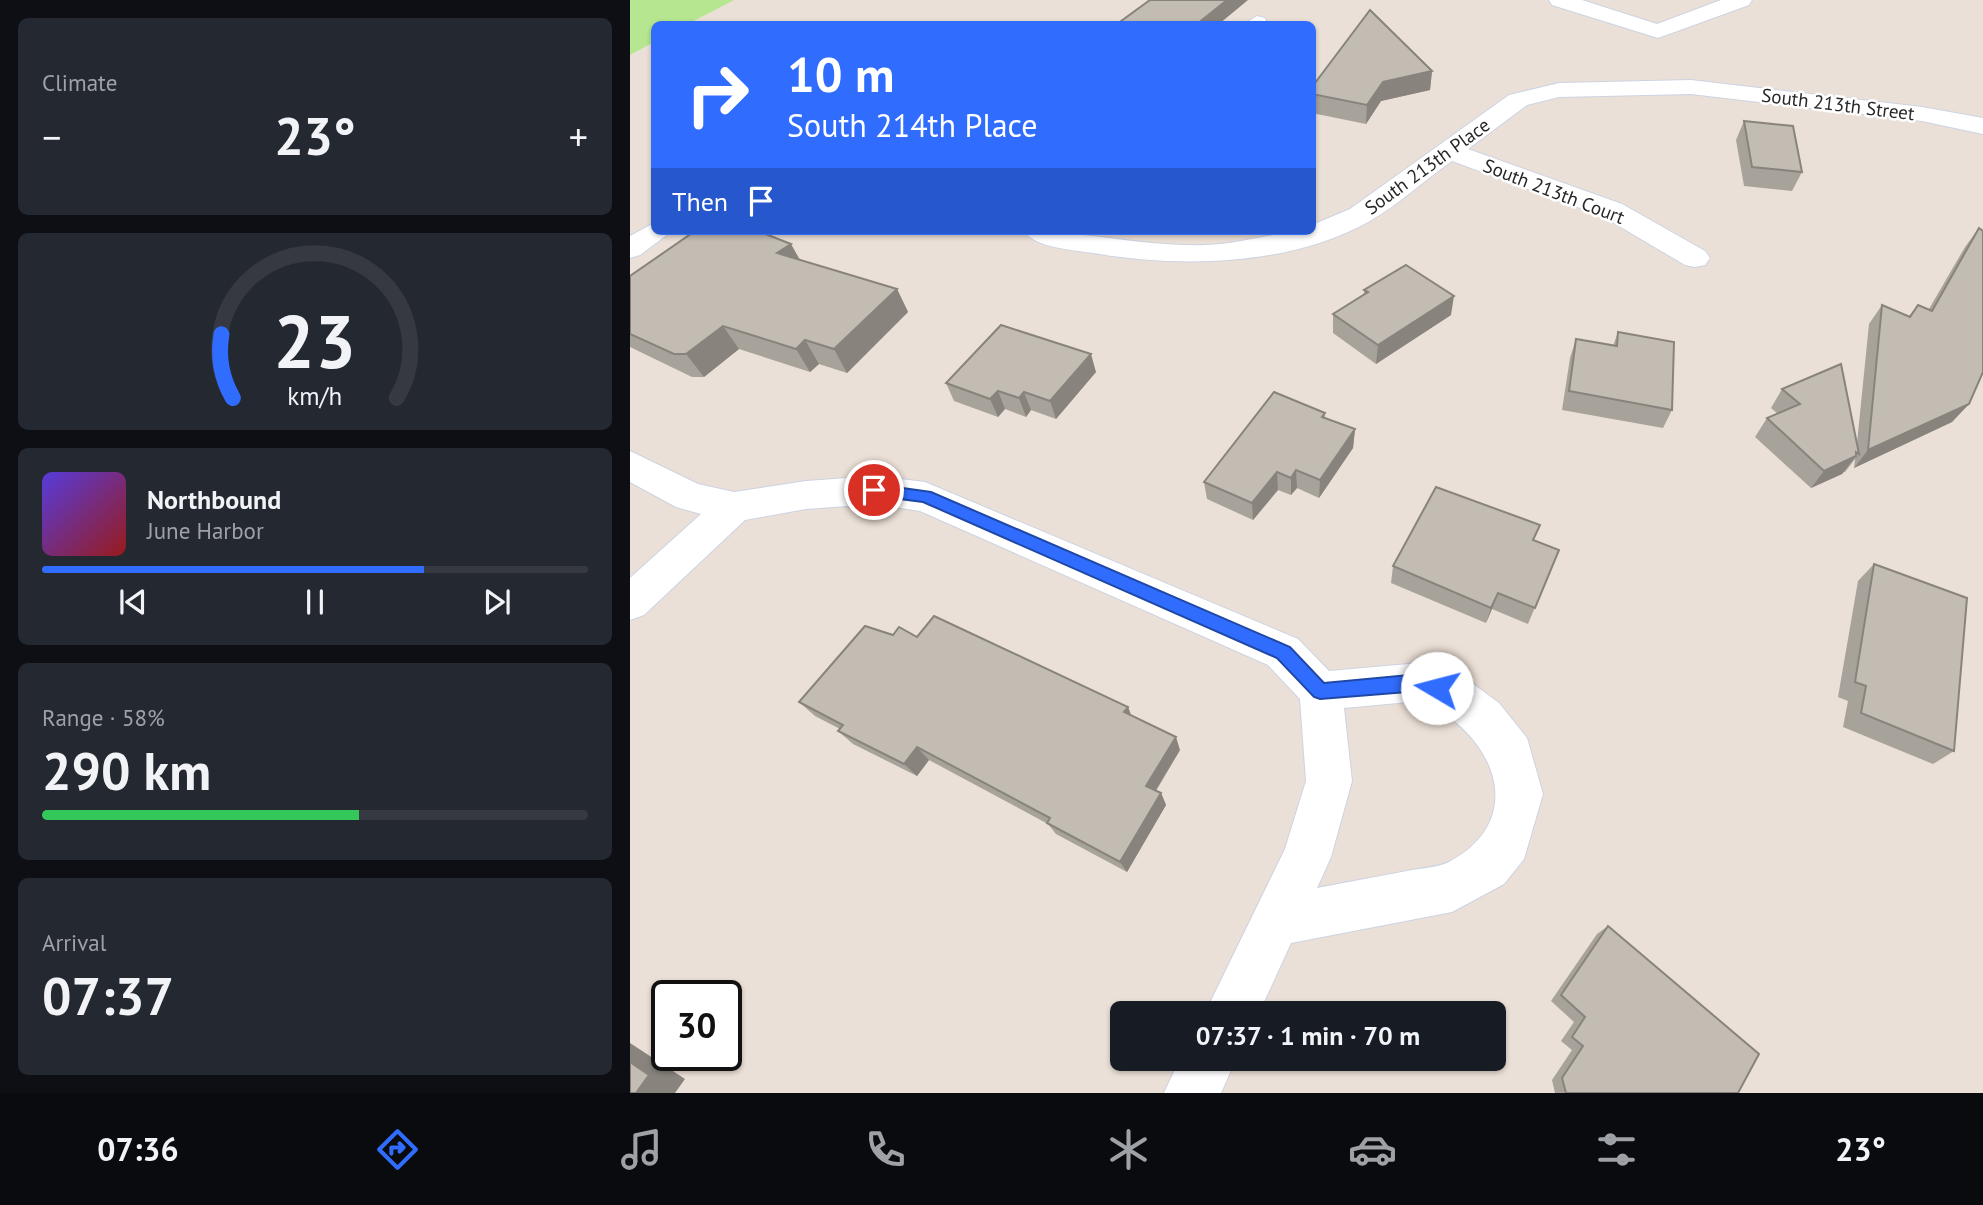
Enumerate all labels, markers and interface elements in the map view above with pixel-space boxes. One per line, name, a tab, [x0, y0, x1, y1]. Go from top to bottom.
text: 10 m	[787, 42, 894, 106]
icon: right	[672, 49, 763, 140]
text: Climate	[42, 68, 117, 97]
street label: South 213th Street	[1760, 83, 1916, 125]
text: 23°	[274, 102, 356, 169]
text: South 214th Place	[787, 104, 1038, 146]
text: −	[42, 112, 61, 161]
text: +	[569, 112, 588, 161]
street label: South 213th Place	[1360, 113, 1494, 219]
street label: South 213th Court	[1480, 153, 1629, 229]
icon: arrive	[742, 182, 780, 220]
text: Then	[672, 185, 728, 218]
text: 23	[274, 294, 356, 388]
text: km/h	[288, 379, 342, 411]
pin	[844, 460, 904, 520]
icon: arrive	[855, 471, 893, 509]
text: Northbound	[147, 483, 281, 516]
text: June Harbor	[147, 516, 264, 545]
icon: previous	[114, 583, 152, 621]
icon: pause	[296, 583, 334, 621]
icon: next	[478, 583, 516, 621]
position arrow	[1400, 651, 1474, 725]
text: Range · 58%	[42, 703, 165, 732]
text: 290 km	[42, 737, 211, 804]
text: Arrival	[42, 928, 106, 957]
text: 07:37	[42, 962, 174, 1029]
speed limit sign: 30	[651, 980, 742, 1071]
text: 07:37 · 1 min · 70 m	[1196, 1019, 1420, 1052]
icon: directions	[373, 1125, 422, 1174]
icon: music	[617, 1125, 666, 1174]
icon: phone	[861, 1125, 910, 1174]
icon: climate	[1104, 1125, 1153, 1174]
icon: car	[1348, 1125, 1397, 1174]
icon: filters	[1592, 1125, 1641, 1174]
text: 07:36	[97, 1128, 179, 1170]
text: 23°	[1835, 1128, 1886, 1170]

